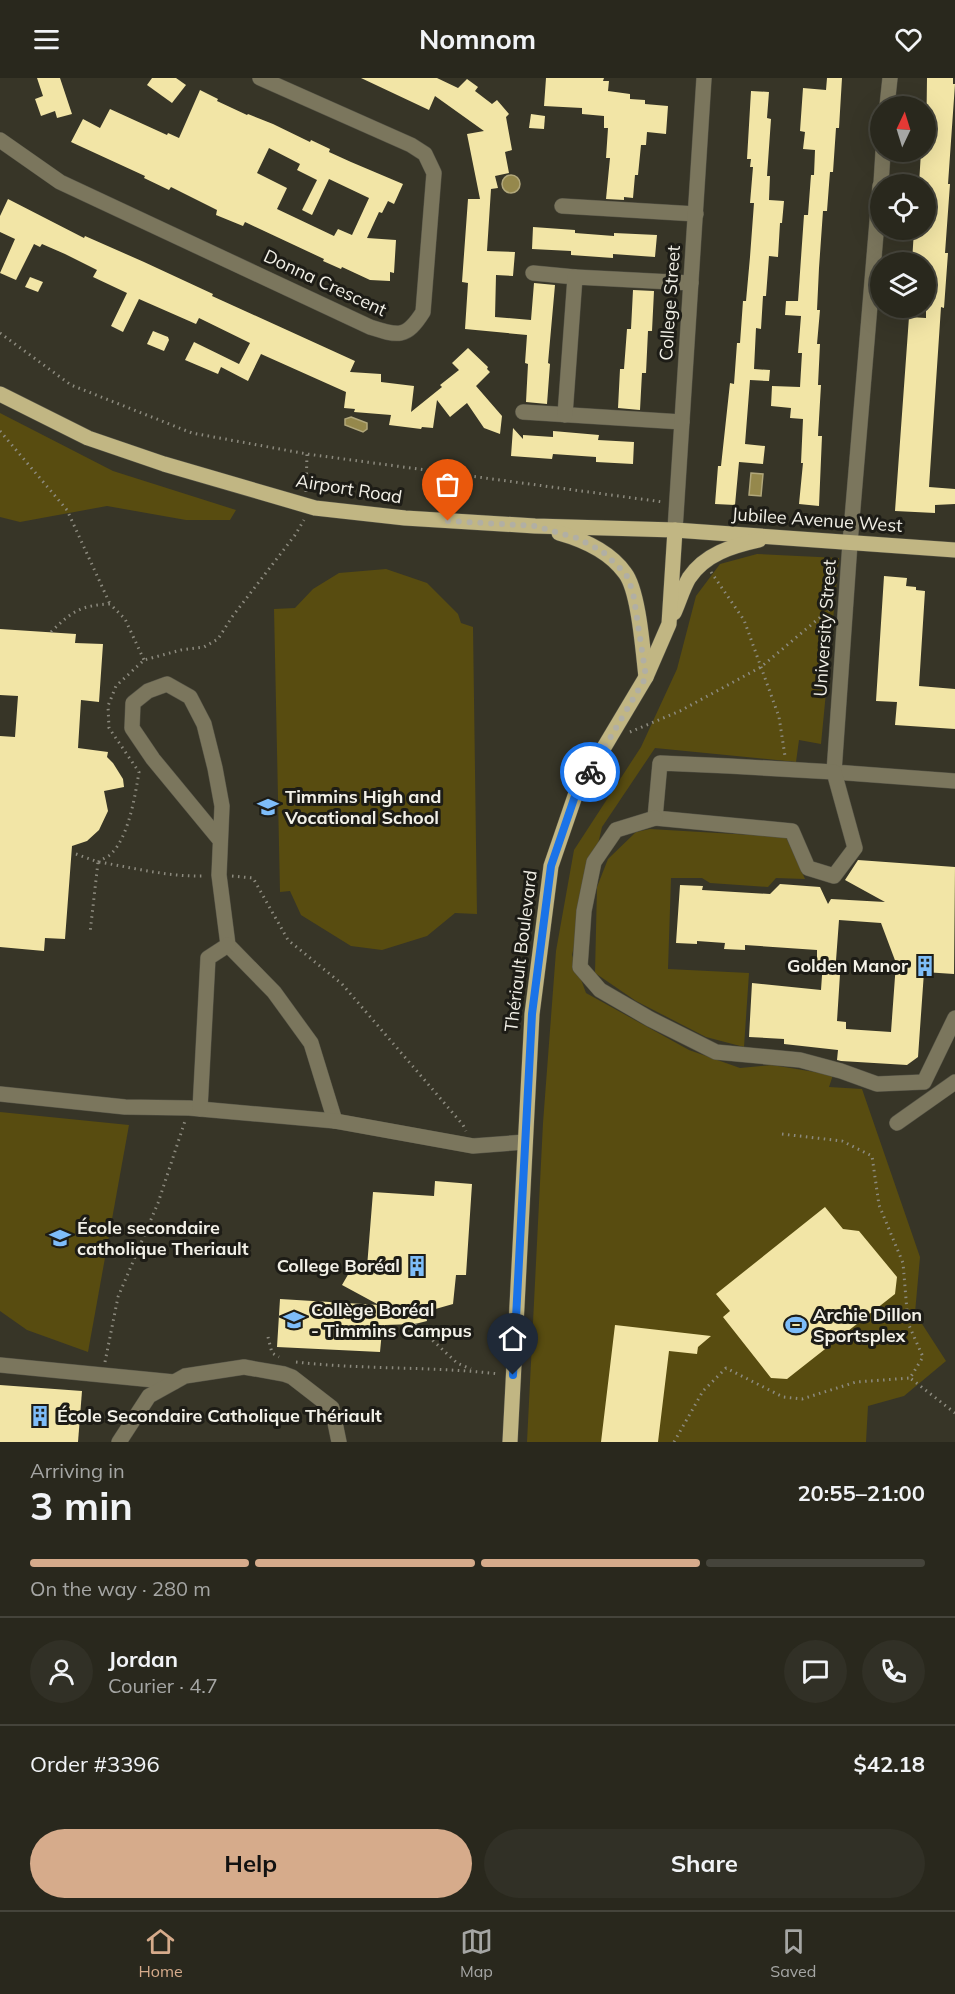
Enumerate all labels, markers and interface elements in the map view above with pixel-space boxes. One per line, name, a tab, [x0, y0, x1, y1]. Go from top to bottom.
text: Nomnom	[419, 22, 536, 56]
icon: menu	[30, 23, 63, 56]
icon: heart	[892, 23, 925, 56]
north arrow	[870, 96, 936, 162]
map controls	[870, 96, 936, 318]
button: locate	[870, 174, 936, 240]
street label: Donna Crescent	[260, 244, 390, 321]
street label: College Street	[654, 245, 685, 361]
button: layers	[870, 252, 936, 318]
pin	[422, 459, 473, 521]
icon: bag	[431, 468, 464, 501]
street label: Airport Road	[294, 469, 404, 508]
street label: Jubilee Avenue West	[731, 502, 903, 537]
street label: University Street	[808, 559, 841, 697]
courier	[560, 742, 620, 802]
icon: bike	[574, 756, 607, 789]
place label: Timmins High and Vocational School	[284, 785, 442, 829]
school or university icon: Timmins High and Vocational School	[256, 795, 280, 819]
street label: Thériault Boulevard	[499, 869, 542, 1033]
place label: Golden Manor	[787, 954, 909, 977]
building icon: Golden Manor	[913, 954, 937, 978]
place label: École secondaire catholique Theriault	[77, 1216, 249, 1260]
school or university icon: École secondaire catholique Theriault	[48, 1226, 72, 1250]
place label: College Boréal	[277, 1254, 400, 1277]
building icon: College Boréal	[405, 1254, 429, 1278]
place label: Collège Boréal - Timmins Campus	[311, 1298, 472, 1342]
place label: Archie Dillon Sportsplex	[813, 1303, 922, 1347]
school or university icon: Collège Boréal - Timmins Campus	[282, 1308, 306, 1332]
pin	[487, 1313, 538, 1375]
sports icon: Archie Dillon Sportsplex	[784, 1313, 808, 1337]
icon: home	[496, 1322, 529, 1355]
building icon: École Secondaire Catholique Thériault	[28, 1404, 52, 1428]
place label: École Secondaire Catholique Thériault	[57, 1404, 382, 1427]
text: Arriving in	[30, 1458, 125, 1483]
text: 20:55–21:00	[797, 1479, 925, 1507]
text: 3 min	[30, 1481, 133, 1530]
text: On the way · 280 m	[30, 1576, 211, 1601]
button: person	[30, 1640, 93, 1703]
button: chat	[784, 1640, 847, 1703]
button: phone	[862, 1640, 925, 1703]
text: Jordan	[108, 1645, 178, 1673]
text: Courier · 4.7	[108, 1673, 218, 1698]
text: Order #3396	[30, 1750, 160, 1778]
text: $42.18	[854, 1750, 925, 1778]
button: Help	[30, 1829, 472, 1898]
button: Share	[484, 1829, 925, 1898]
tab: Home	[139, 1925, 183, 1981]
tab: Map	[460, 1925, 493, 1981]
tab: Saved	[770, 1925, 816, 1981]

